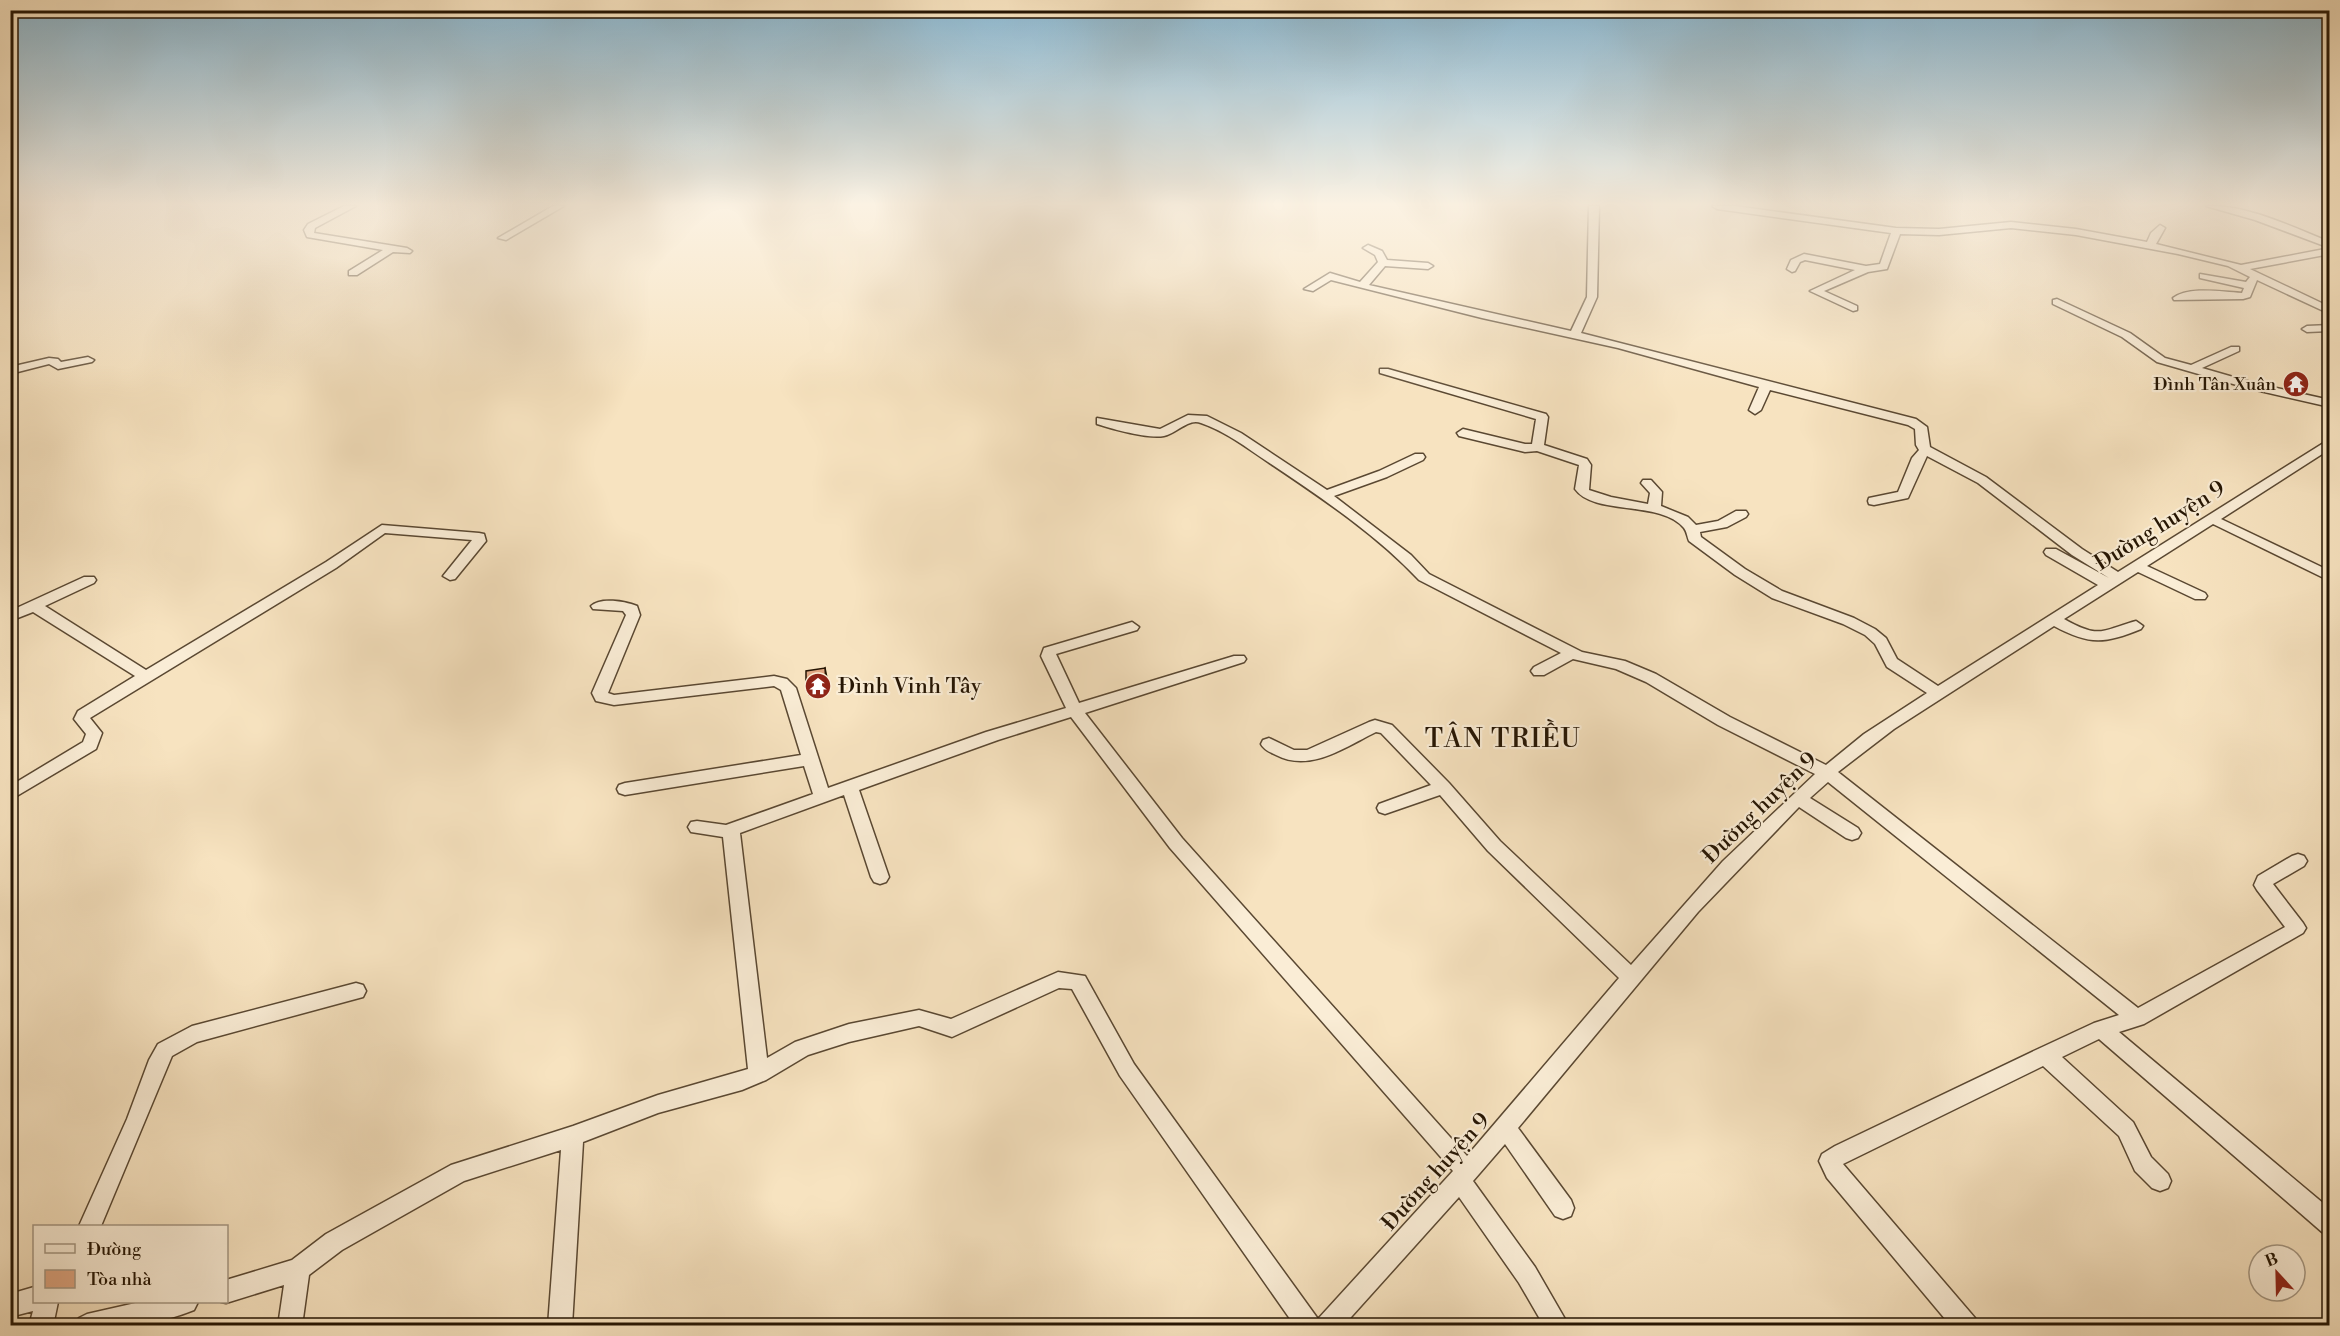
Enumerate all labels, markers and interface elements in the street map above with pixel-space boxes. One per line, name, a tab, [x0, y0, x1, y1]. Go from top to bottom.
temple icon: Đình Tân Xuân	[2281, 369, 2311, 399]
place label: Đình Tân Xuân	[2154, 373, 2276, 396]
street label: Đường huyện 9	[2090, 475, 2230, 577]
temple icon: Đình Vinh Tây	[803, 671, 833, 701]
place label: Đình Vinh Tây	[838, 673, 982, 700]
district label: TÂN TRIỀU	[1425, 719, 1581, 755]
street label: Đường huyện 9	[1697, 746, 1823, 870]
street label: Đường huyện 9	[1376, 1108, 1496, 1236]
legend	[33, 1225, 228, 1303]
text: Đường	[87, 1238, 142, 1261]
north arrow	[2247, 1243, 2307, 1303]
text: B	[2262, 1248, 2281, 1272]
text: Tòa nhà	[87, 1268, 152, 1291]

